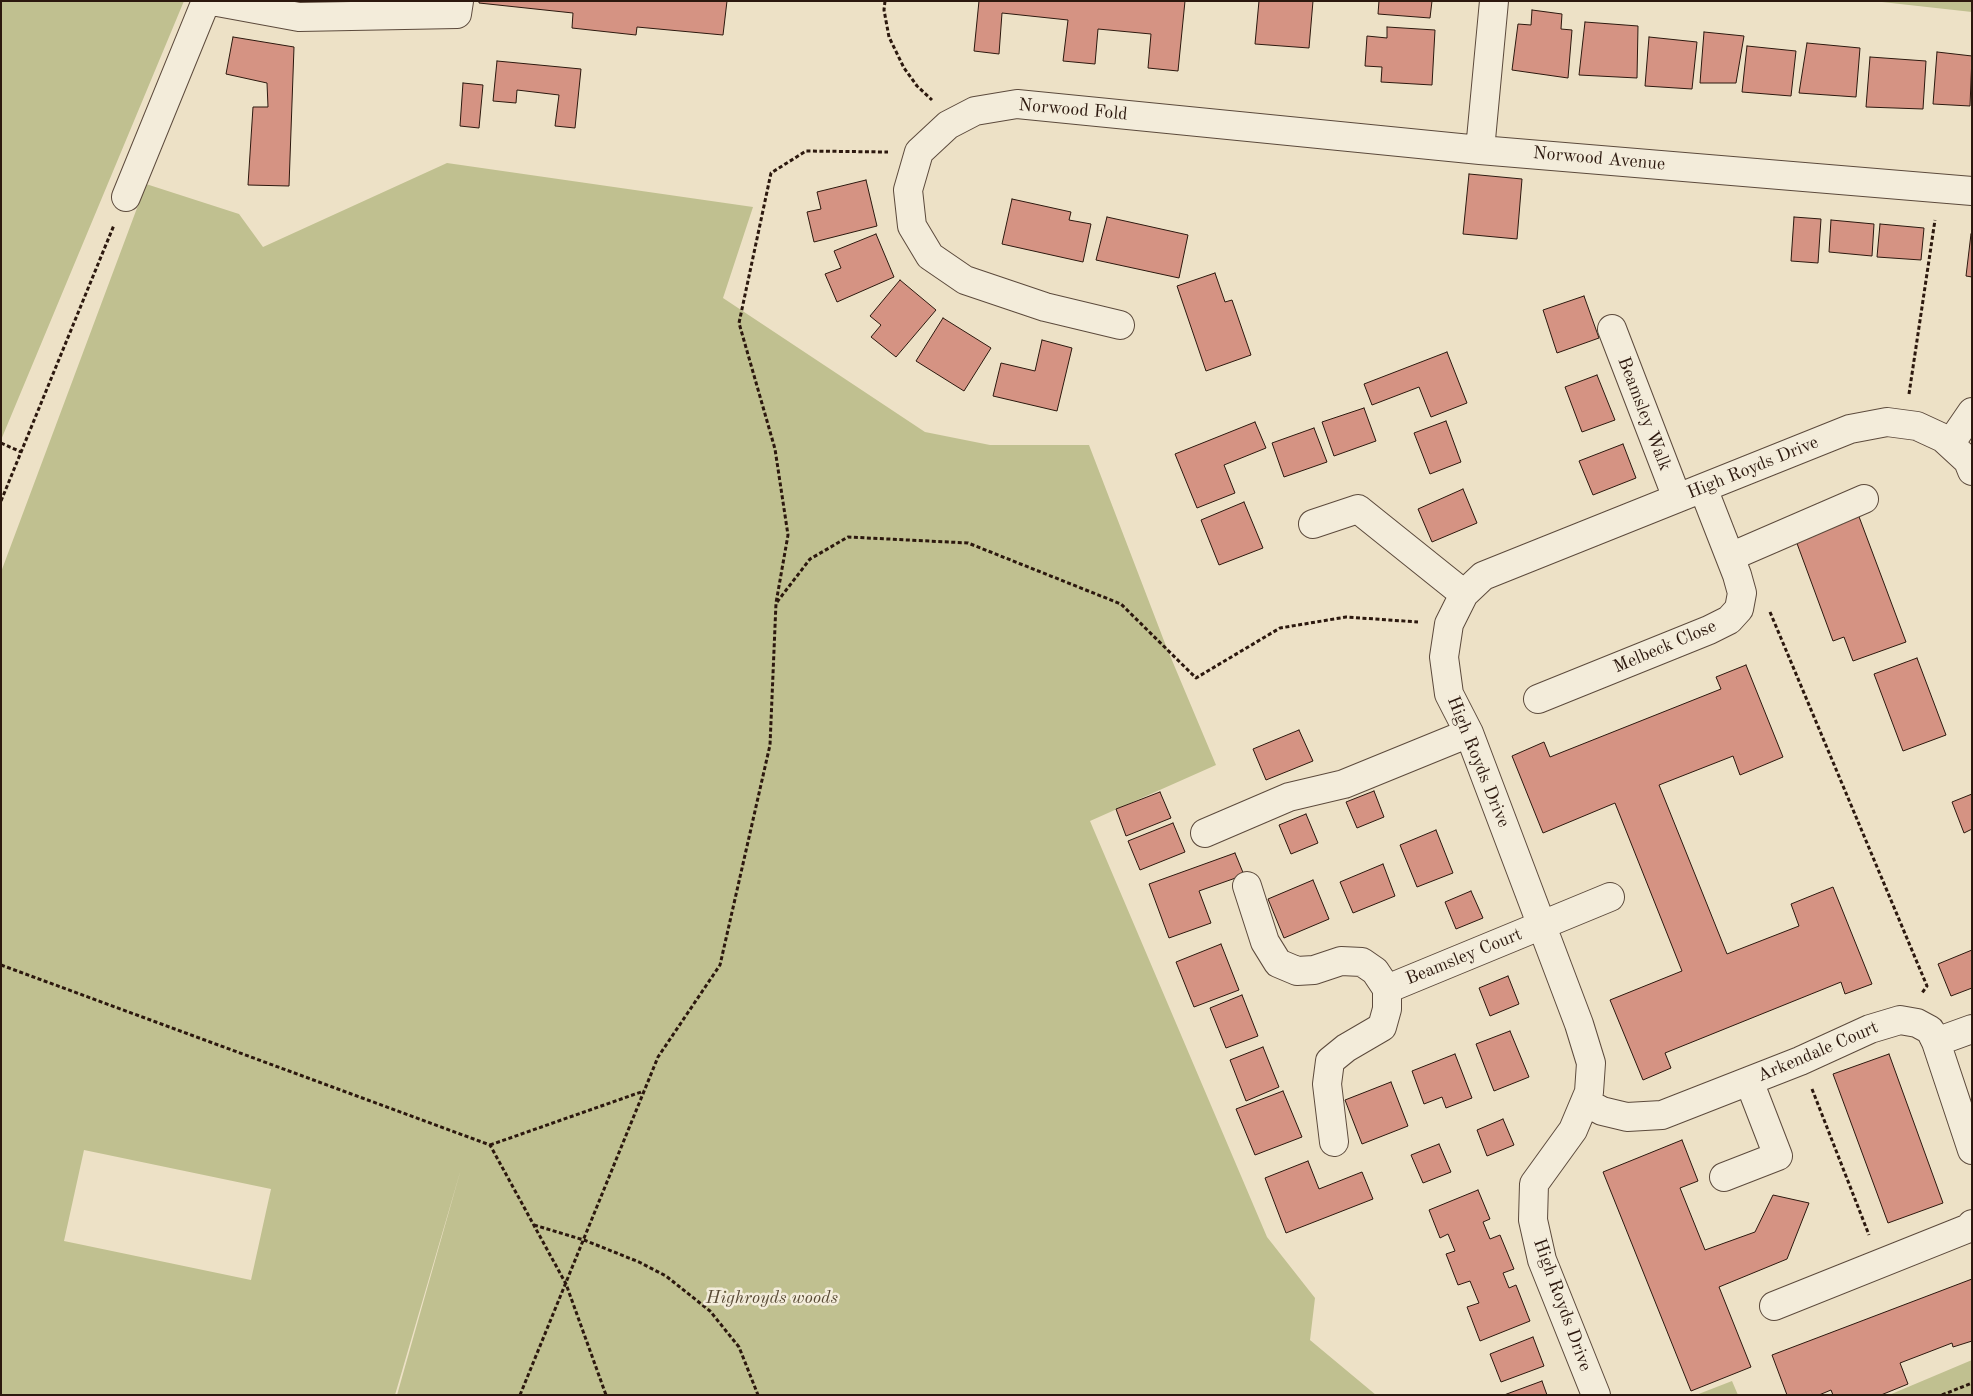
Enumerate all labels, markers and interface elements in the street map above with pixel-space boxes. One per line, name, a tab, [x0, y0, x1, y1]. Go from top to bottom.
street label: Norwood Fold	[1017, 94, 1129, 126]
street label: Norwood Avenue	[1532, 142, 1666, 176]
street label: Beamsley Walk	[1612, 354, 1676, 474]
street label: High Royds Drive	[1684, 432, 1822, 504]
street label: Melbeck Close	[1610, 616, 1720, 678]
street label: High Royds Drive	[1442, 693, 1514, 831]
street label: Beamsley Court	[1403, 924, 1525, 990]
street label: Arkendale Court	[1754, 1017, 1882, 1087]
street label: High Royds Drive	[1528, 1236, 1596, 1374]
park label: Highroyds woods	[706, 1287, 838, 1309]

